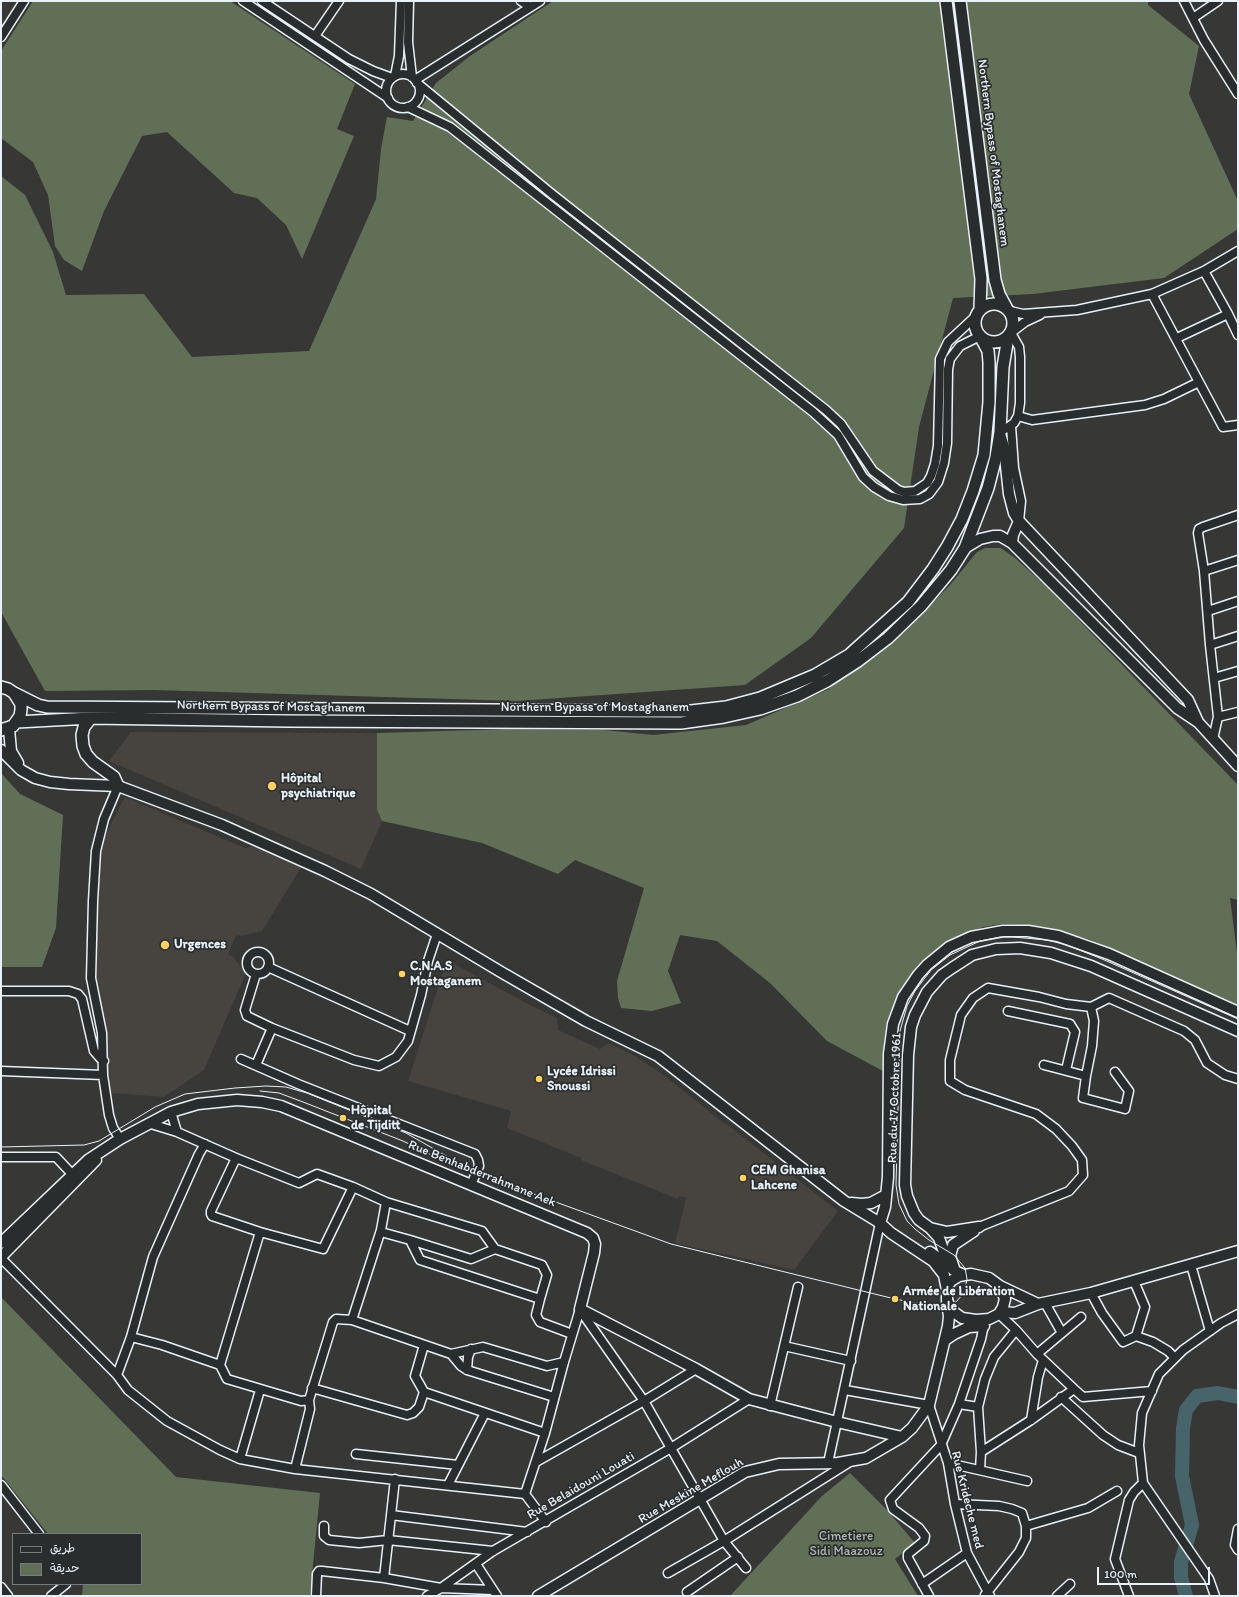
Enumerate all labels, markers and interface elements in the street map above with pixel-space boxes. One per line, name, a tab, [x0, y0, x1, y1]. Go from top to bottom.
street label: Northern Bypass of Mostaghanem	[974, 58, 1012, 248]
street label: Northern Bypass of Mostaghanem	[177, 698, 365, 716]
street label: Northern Bypass of Mostaghanem	[501, 700, 689, 716]
place label: Hôpital psychiatrique	[281, 771, 356, 802]
marker: Hôpital psychiatrique	[266, 780, 278, 792]
place label: Urgences	[174, 937, 226, 953]
marker: Urgences	[159, 939, 171, 951]
place label: C.N.A.S Mostaganem	[410, 959, 481, 990]
marker: C.N.A.S Mostaganem	[397, 969, 407, 979]
street label: Rue du 17 Octobre 1961	[885, 1032, 905, 1164]
place label: Lycée Idrissi Snoussi	[547, 1064, 616, 1095]
marker: Lycée Idrissi Snoussi	[534, 1074, 544, 1084]
place label: Hôpital de Tijditt	[351, 1103, 401, 1134]
marker: Hôpital de Tijditt	[338, 1113, 348, 1123]
street label: Rue Benhabderrahmane Aek	[406, 1137, 558, 1211]
place label: CEM Ghanisa Lahcene	[751, 1163, 826, 1194]
marker: CEM Ghanisa Lahcene	[738, 1173, 748, 1183]
place label: Armée de Libération Nationale	[903, 1284, 1015, 1315]
marker: Armée de Libération Nationale	[890, 1294, 900, 1304]
street label: Rue Belaidouni Louati	[524, 1449, 638, 1523]
street label: Rue Krideche med	[947, 1449, 987, 1551]
street label: Rue Meskine Meflouh	[636, 1455, 746, 1527]
park label: Cimetiere Sidi Maazouz	[809, 1529, 883, 1560]
legend	[12, 1533, 142, 1585]
text: طريق	[50, 1541, 75, 1555]
scale bar	[1099, 1559, 1212, 1585]
text: حديقة	[50, 1561, 79, 1575]
text: 100 m	[1104, 1567, 1137, 1581]

